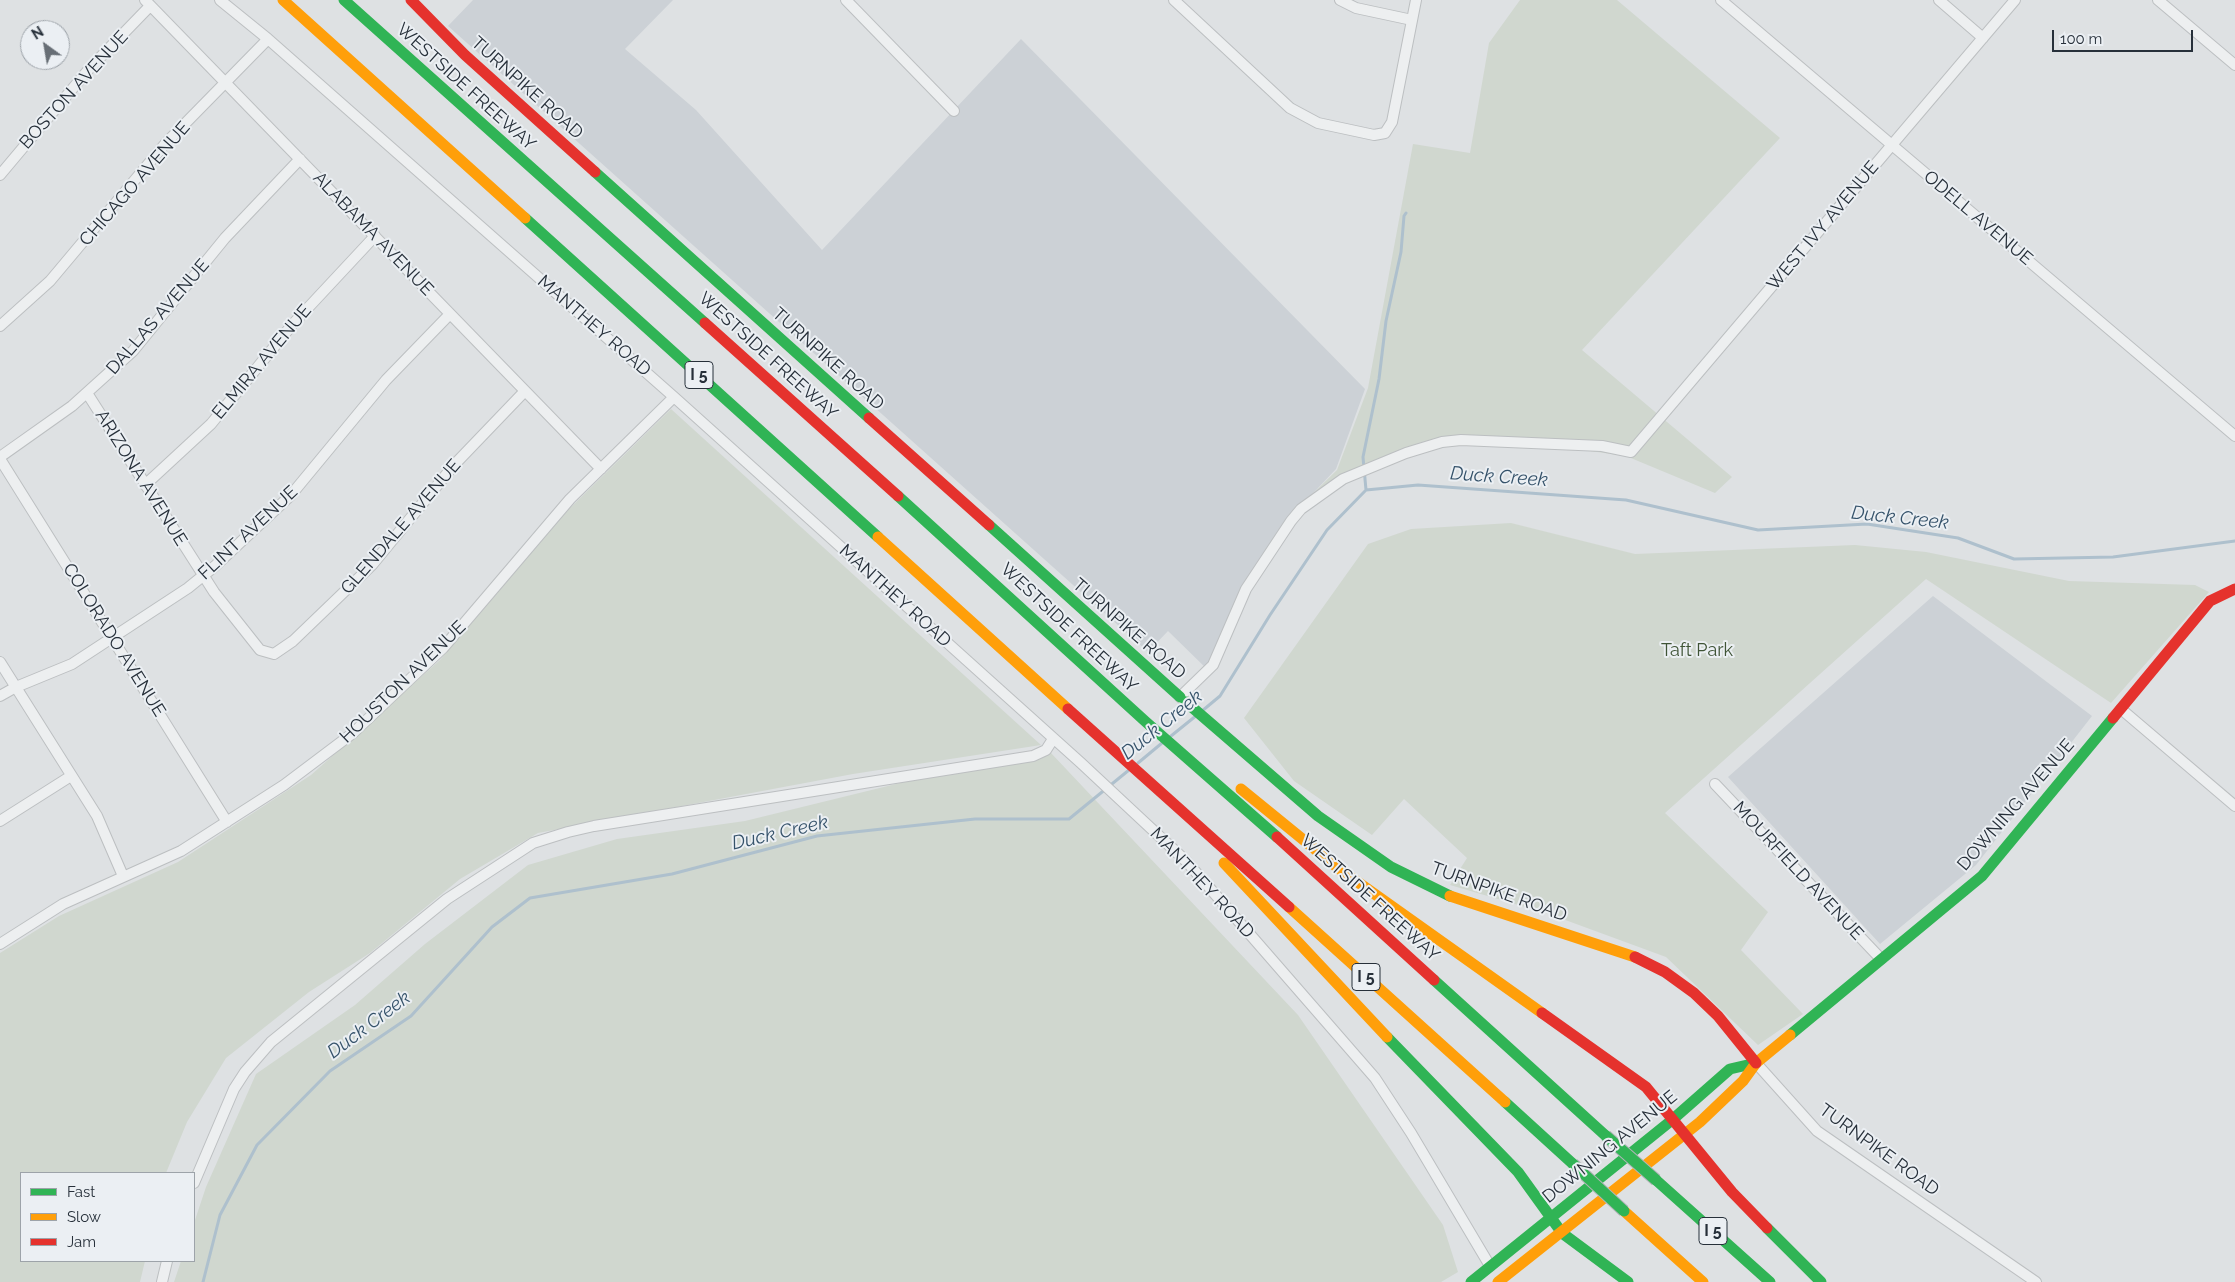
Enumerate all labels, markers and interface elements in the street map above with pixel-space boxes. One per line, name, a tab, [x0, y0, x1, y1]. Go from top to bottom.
street label: WESTSIDE FREEWAY	[392, 19, 540, 155]
north arrow	[20, 20, 70, 70]
scale bar	[2055, 20, 2196, 52]
street label: BOSTON AVENUE	[15, 26, 133, 154]
text: 100 m	[2060, 30, 2102, 48]
street label: TURNPIKE ROAD	[467, 32, 587, 144]
street label: CHICAGO AVENUE	[75, 117, 195, 251]
street label: WEST IVY AVENUE	[1763, 157, 1883, 295]
street label: ODELL AVENUE	[1919, 166, 2037, 270]
street label: ALABAMA AVENUE	[308, 168, 438, 300]
street label: DALLAS AVENUE	[102, 255, 214, 379]
street label: MANTHEY ROAD	[533, 271, 655, 381]
street label: WESTSIDE FREEWAY	[694, 288, 842, 424]
street label: ELMIRA AVENUE	[208, 300, 316, 424]
street label: TURNPIKE ROAD	[768, 303, 888, 415]
road number: I 5	[685, 362, 713, 388]
street label: ARIZONA AVENUE	[90, 406, 192, 550]
street label: GLENDALE AVENUE	[337, 455, 465, 599]
water label: Duck Creek	[1449, 462, 1549, 492]
street label: FLINT AVENUE	[194, 482, 302, 584]
water label: Duck Creek	[1850, 502, 1950, 534]
street label: MANTHEY ROAD	[835, 540, 955, 652]
street label: COLORADO AVENUE	[58, 559, 170, 721]
street label: WESTSIDE FREEWAY	[996, 559, 1142, 697]
street label: TURNPIKE ROAD	[1068, 574, 1190, 684]
street label: HOUSTON AVENUE	[336, 616, 470, 748]
park label: Taft Park	[1661, 640, 1733, 662]
water label: Duck Creek	[1117, 685, 1207, 765]
street label: DOWNING AVENUE	[1953, 735, 2079, 875]
street label: MOURFIELD AVENUE	[1728, 797, 1868, 945]
water label: Duck Creek	[730, 811, 830, 855]
street label: MANTHEY ROAD	[1145, 823, 1259, 943]
street label: WESTSIDE FREEWAY	[1296, 830, 1444, 966]
street label: TURNPIKE ROAD	[1428, 857, 1570, 927]
road number: I 5	[1352, 964, 1380, 990]
water label: Duck Creek	[323, 986, 415, 1064]
street label: DOWNING AVENUE	[1538, 1086, 1682, 1208]
street label: TURNPIKE ROAD	[1815, 1099, 1943, 1201]
legend	[20, 1172, 195, 1262]
text: Fast	[67, 1183, 95, 1201]
text: Slow	[67, 1208, 101, 1226]
road number: I 5	[1699, 1218, 1727, 1244]
text: Jam	[67, 1233, 96, 1251]

